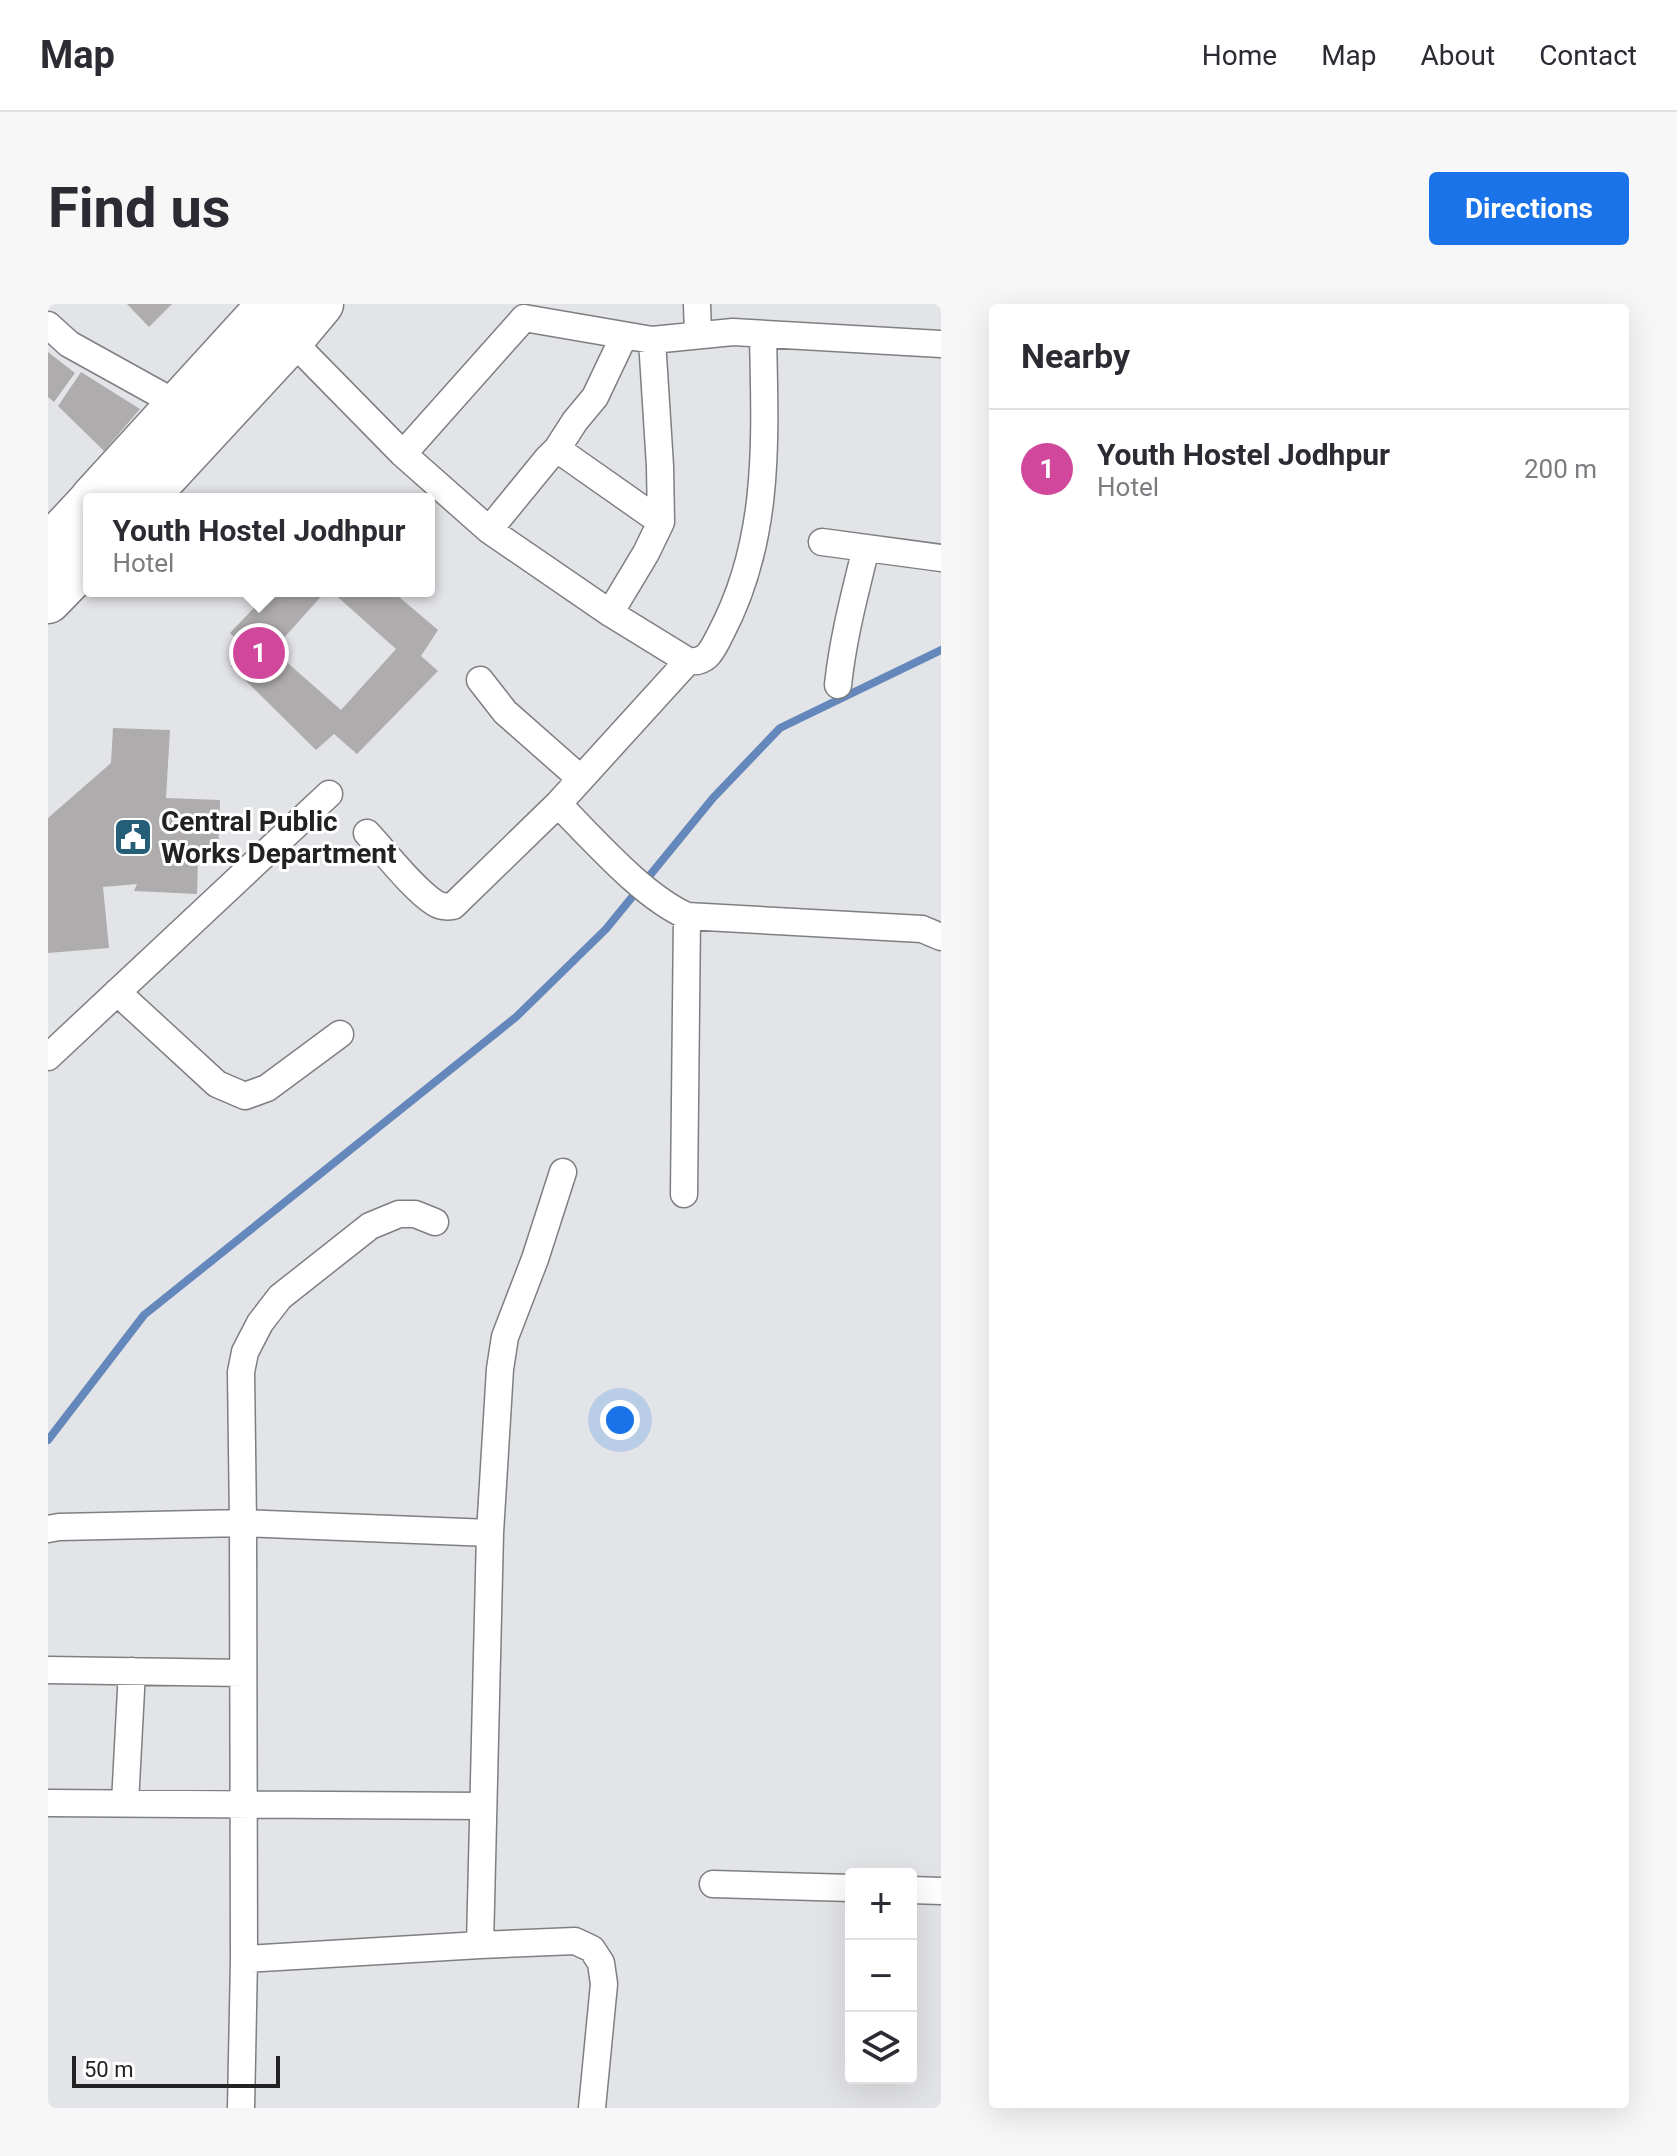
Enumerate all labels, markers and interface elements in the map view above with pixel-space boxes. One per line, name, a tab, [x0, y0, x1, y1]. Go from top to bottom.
text: Map	[40, 33, 115, 77]
text: Home	[1202, 39, 1277, 72]
text: Map	[1321, 39, 1377, 72]
text: About	[1421, 39, 1495, 72]
text: Contact	[1539, 39, 1637, 72]
button: Directions	[1429, 172, 1629, 245]
text: Find us	[48, 175, 231, 241]
text: Nearby	[1021, 336, 1130, 376]
text: Youth Hostel Jodhpur	[1097, 437, 1390, 472]
text: 1	[1040, 454, 1054, 484]
text: 200 m	[1524, 454, 1597, 484]
text: Hotel	[1097, 472, 1159, 502]
popup	[83, 493, 435, 597]
text: Youth Hostel Jodhpur	[112, 513, 406, 548]
text: Hotel	[112, 548, 174, 578]
pin: 1	[233, 623, 285, 683]
place label: Central Public Works Department	[161, 805, 396, 870]
public building icon: Central Public Works Department	[112, 816, 154, 858]
your location	[600, 1400, 640, 1440]
map controls	[845, 1868, 917, 2084]
button: +	[845, 1868, 917, 1940]
button: −	[845, 1940, 917, 2012]
button: layers	[845, 2012, 917, 2084]
scale bar	[72, 2052, 280, 2088]
text: 50 m	[84, 2057, 133, 2082]

